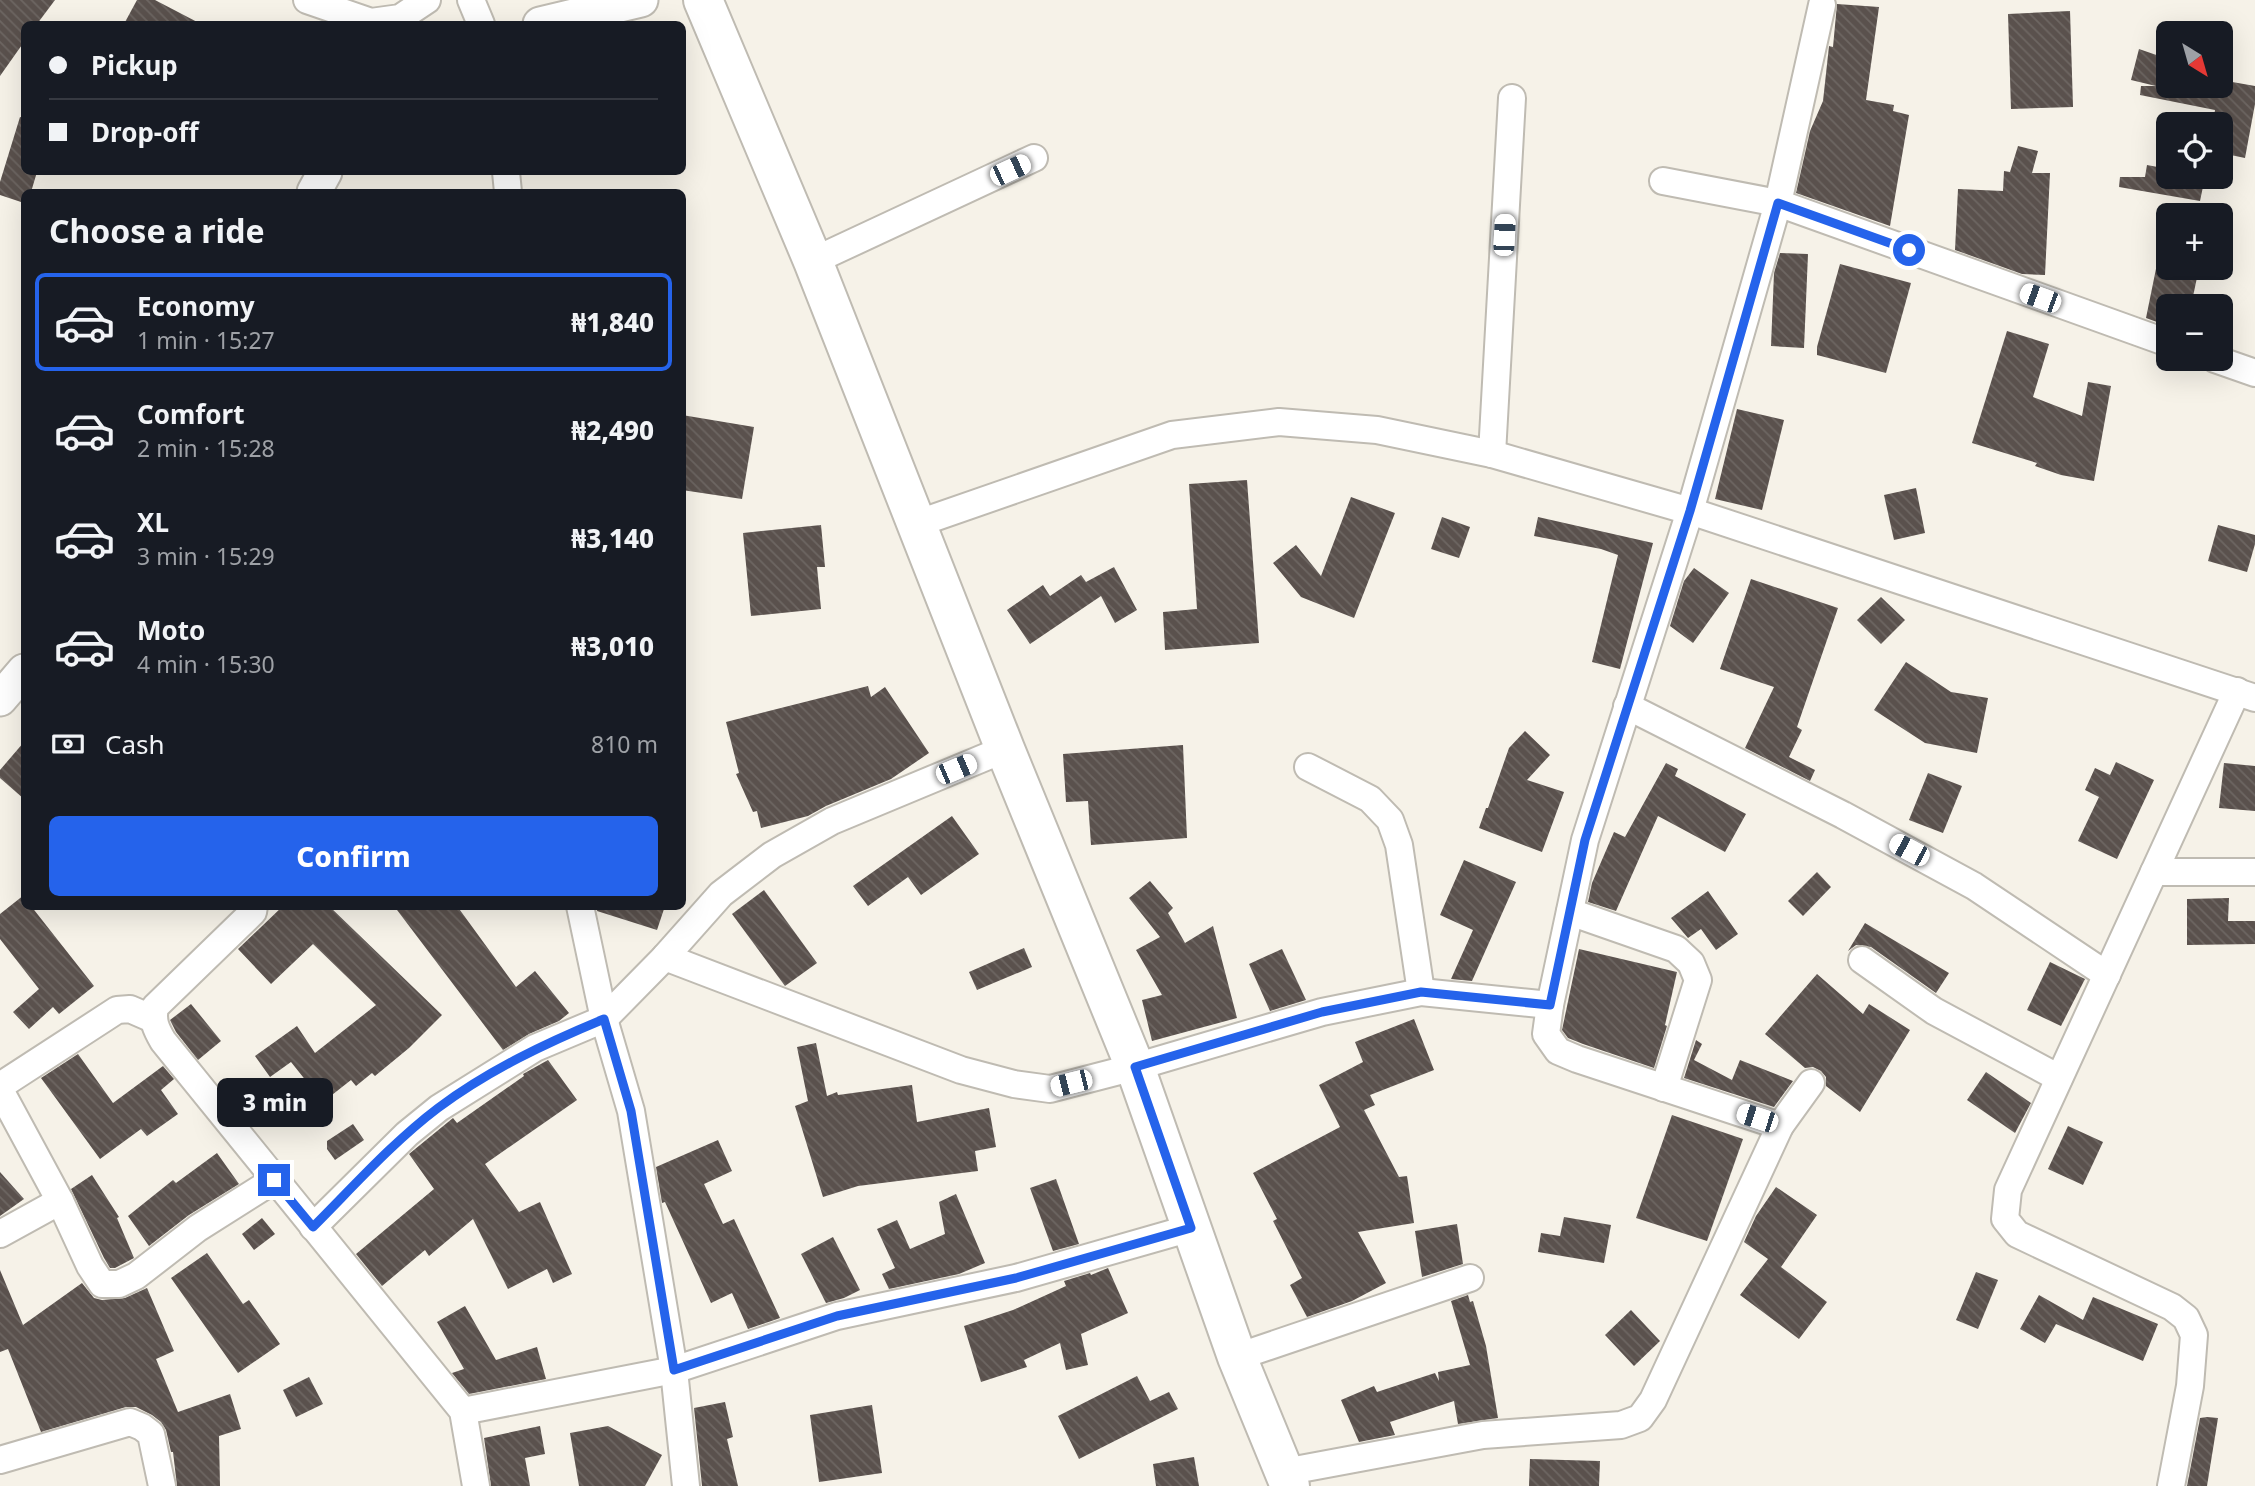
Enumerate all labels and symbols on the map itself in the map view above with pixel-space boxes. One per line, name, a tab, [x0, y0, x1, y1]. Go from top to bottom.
north arrow	[2156, 21, 2233, 98]
car	[987, 152, 1034, 188]
car	[1493, 213, 1516, 257]
route start	[1893, 234, 1925, 266]
car	[2017, 281, 2064, 315]
car	[933, 751, 980, 787]
car	[1886, 831, 1933, 869]
car	[1049, 1068, 1094, 1098]
callout: 3 min	[216, 1078, 332, 1128]
car	[1734, 1102, 1781, 1134]
route end	[258, 1164, 290, 1196]

